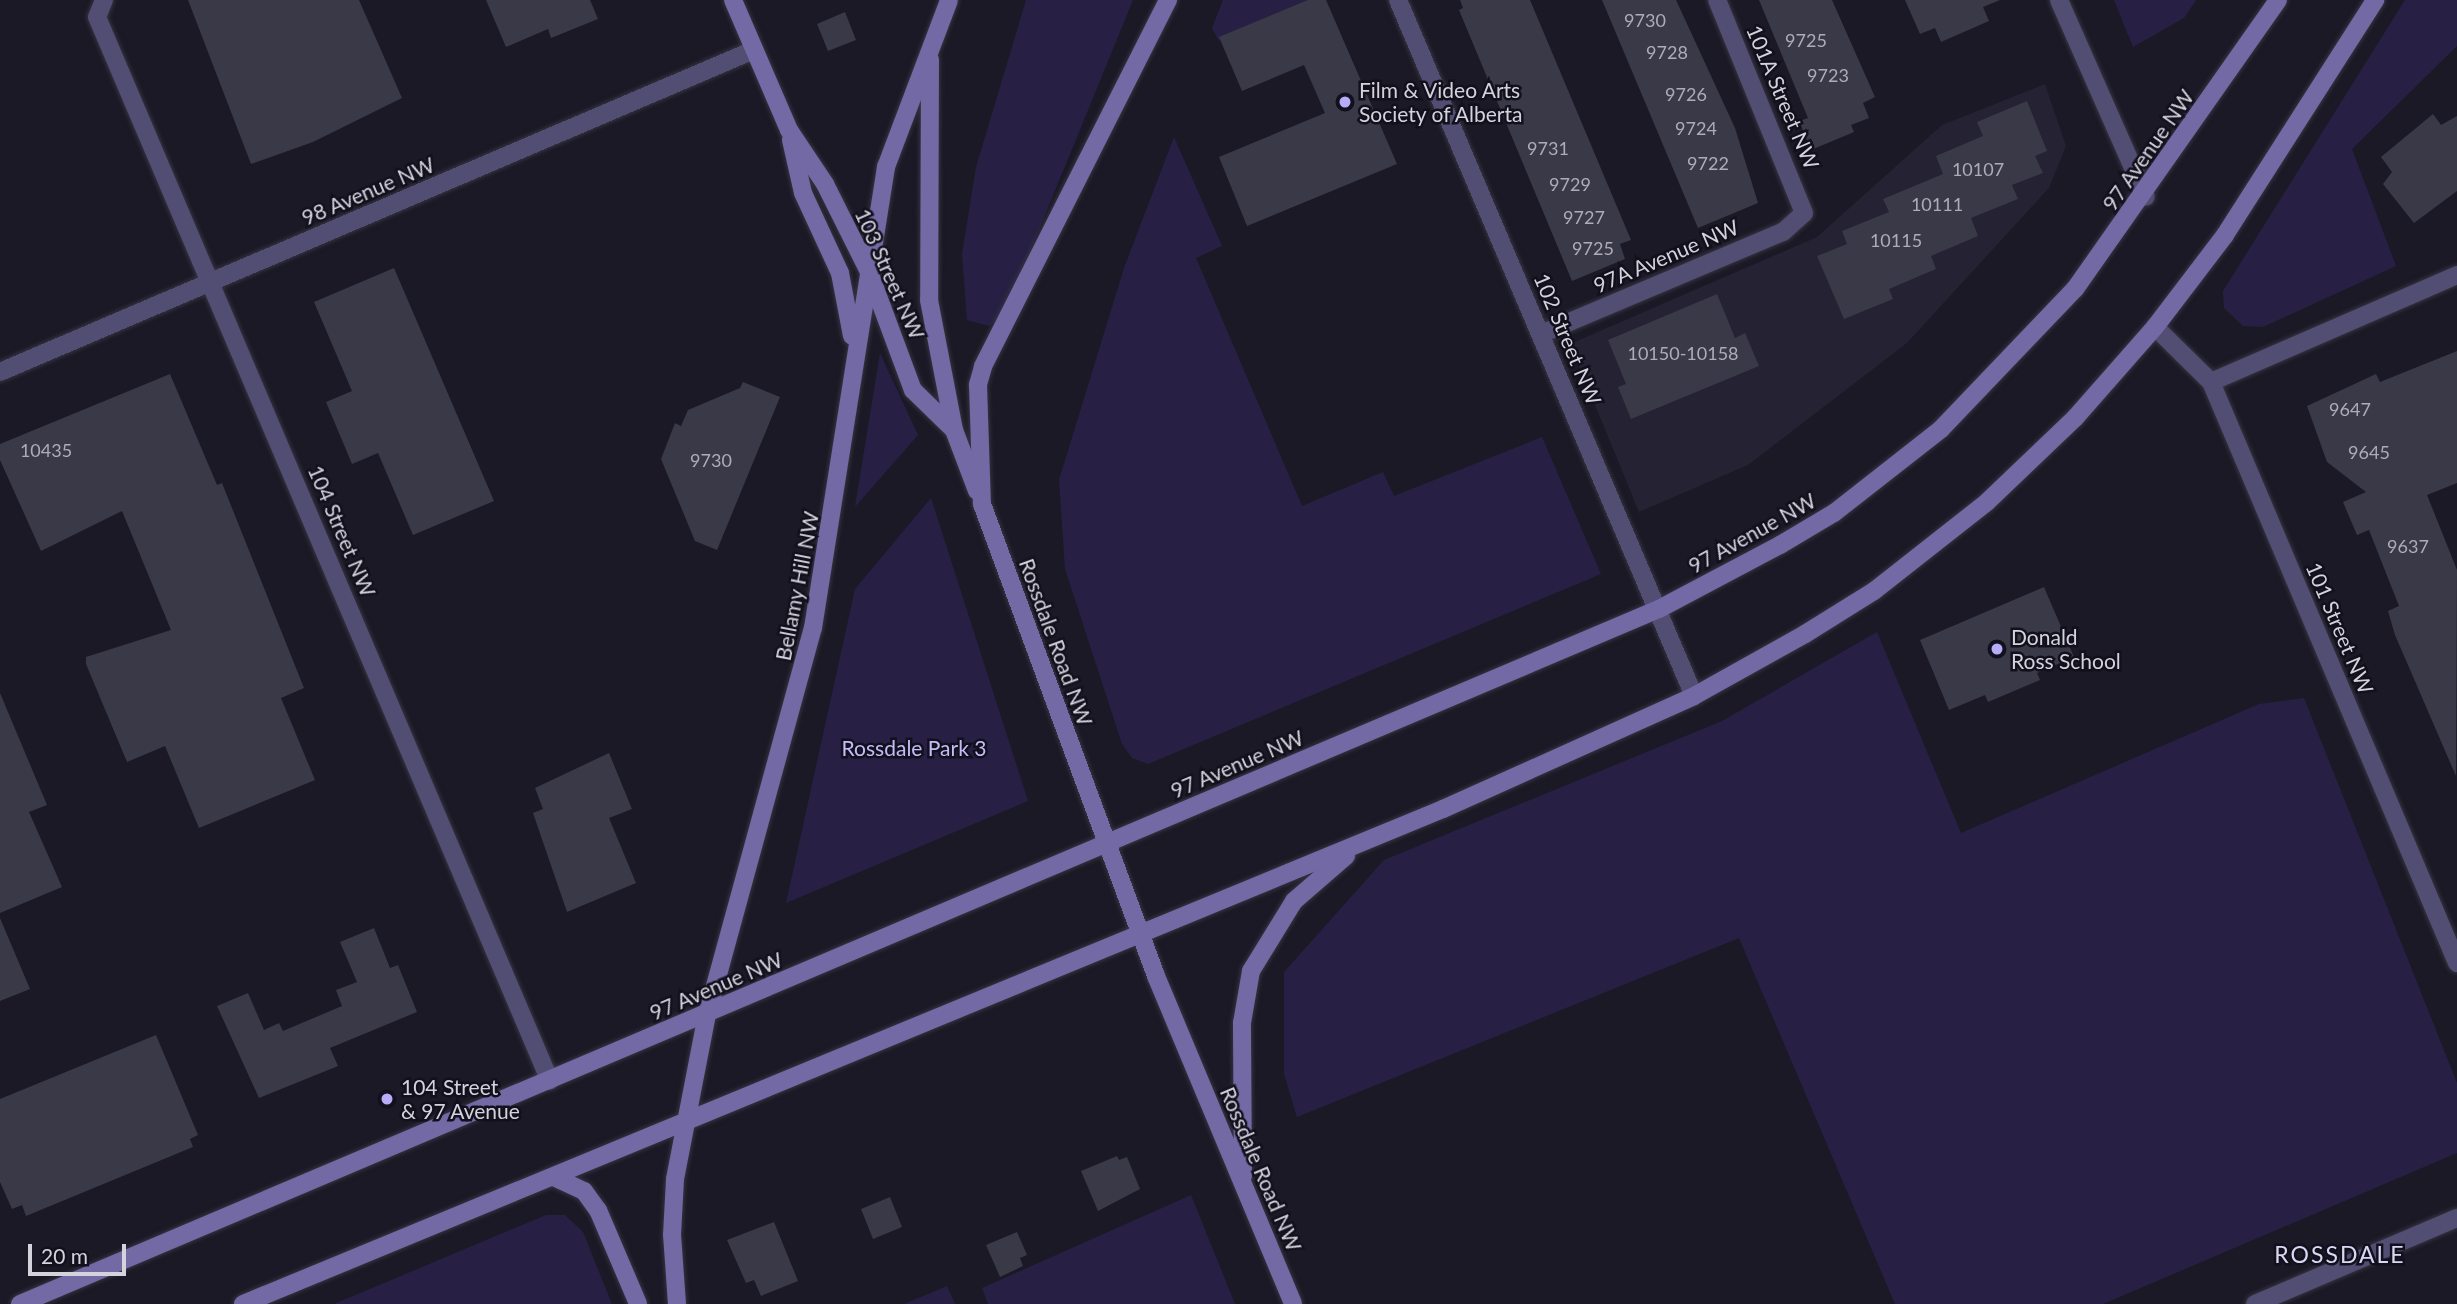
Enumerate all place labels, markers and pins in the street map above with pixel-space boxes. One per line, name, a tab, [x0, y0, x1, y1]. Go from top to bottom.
place label: Film & Video Arts Society of Alberta	[1359, 77, 1524, 127]
marker: Film & Video Arts Society of Alberta	[1337, 94, 1353, 110]
place label: Donald Ross School	[2011, 624, 2121, 674]
marker: Donald Ross School	[1989, 641, 2005, 657]
place label: 104 Street & 97 Avenue	[401, 1074, 521, 1124]
marker: 104 Street & 97 Avenue	[379, 1091, 395, 1107]

